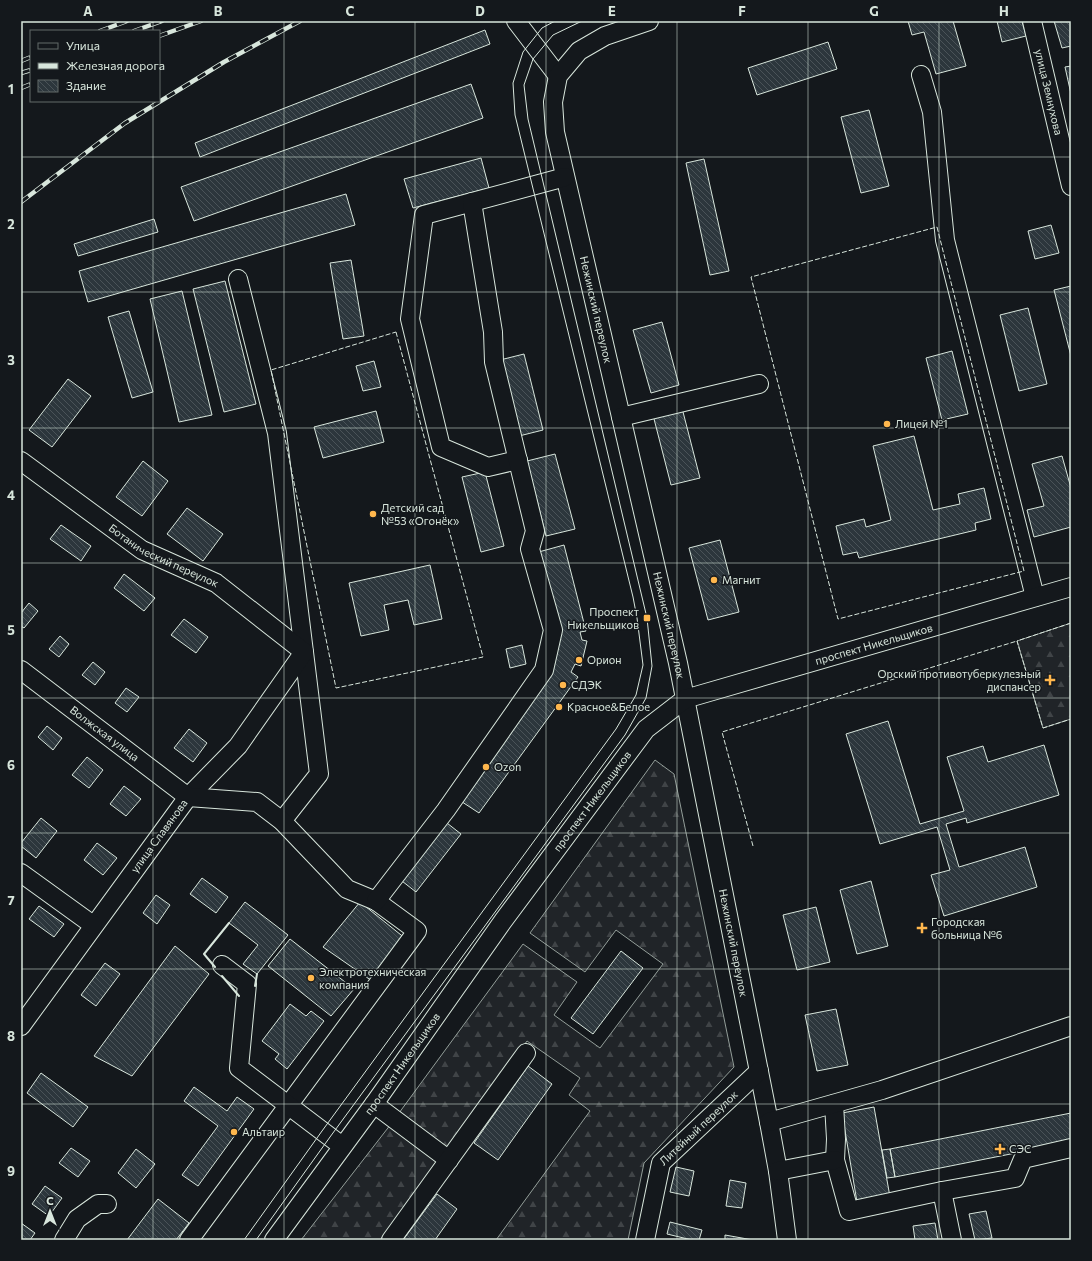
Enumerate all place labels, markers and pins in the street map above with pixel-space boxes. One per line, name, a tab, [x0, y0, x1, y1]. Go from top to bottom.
place label: Лицей №1	[895, 417, 948, 430]
marker: Лицей №1	[882, 419, 892, 429]
place label: Детский сад №53 «Огонёк»	[381, 501, 459, 527]
marker: Детский сад №53 «Огонёк»	[368, 509, 378, 519]
place label: Магнит	[722, 573, 761, 586]
marker: Магнит	[709, 575, 719, 585]
place label: Проспект Никельщиков	[567, 605, 639, 631]
marker: Проспект Никельщиков	[642, 613, 652, 623]
place label: Орион	[587, 653, 622, 666]
marker: Орион	[574, 655, 584, 665]
place label: Орский противотуберкулезный диспансер	[878, 667, 1041, 693]
marker: Орский противотуберкулезный диспансер	[1044, 674, 1056, 686]
place label: СДЭК	[571, 678, 603, 691]
marker: СДЭК	[558, 680, 568, 690]
place label: Красное&Белое	[567, 700, 650, 713]
marker: Красное&Белое	[554, 702, 564, 712]
place label: Ozon	[494, 760, 521, 773]
marker: Ozon	[481, 762, 491, 772]
place label: Городская больница №6	[931, 915, 1003, 941]
marker: Городская больница №6	[916, 922, 928, 934]
place label: Электротехническая компания	[319, 965, 426, 991]
marker: Электротехническая компания	[306, 973, 316, 983]
place label: Альтаир	[242, 1125, 285, 1138]
marker: Альтаир	[229, 1127, 239, 1137]
place label: СЭС	[1009, 1142, 1032, 1155]
marker: СЭС	[994, 1143, 1006, 1155]

